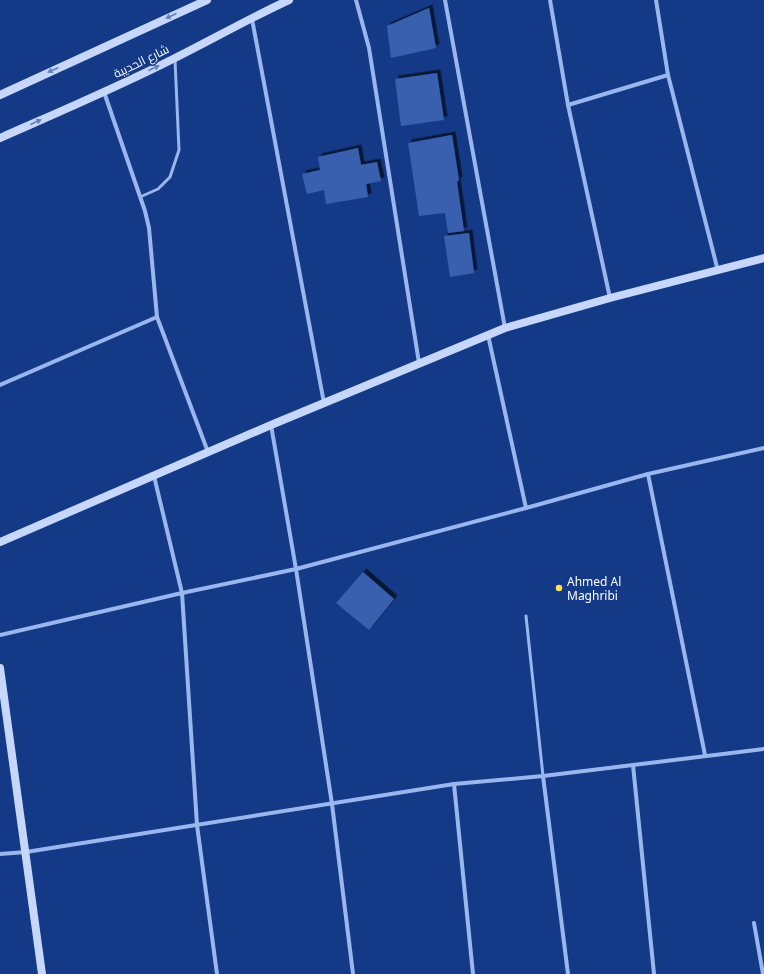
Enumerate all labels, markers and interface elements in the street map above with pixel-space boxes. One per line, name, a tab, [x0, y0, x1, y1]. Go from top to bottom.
one-way arrow	[166, 13, 177, 19]
street label: شارع الحديبة	[110, 40, 172, 82]
one-way arrow	[148, 65, 160, 71]
one-way arrow	[47, 67, 59, 73]
one-way arrow	[30, 119, 41, 125]
place label: Ahmed Al Maghribi	[567, 573, 621, 604]
marker: Ahmed Al Maghribi	[554, 583, 564, 593]

